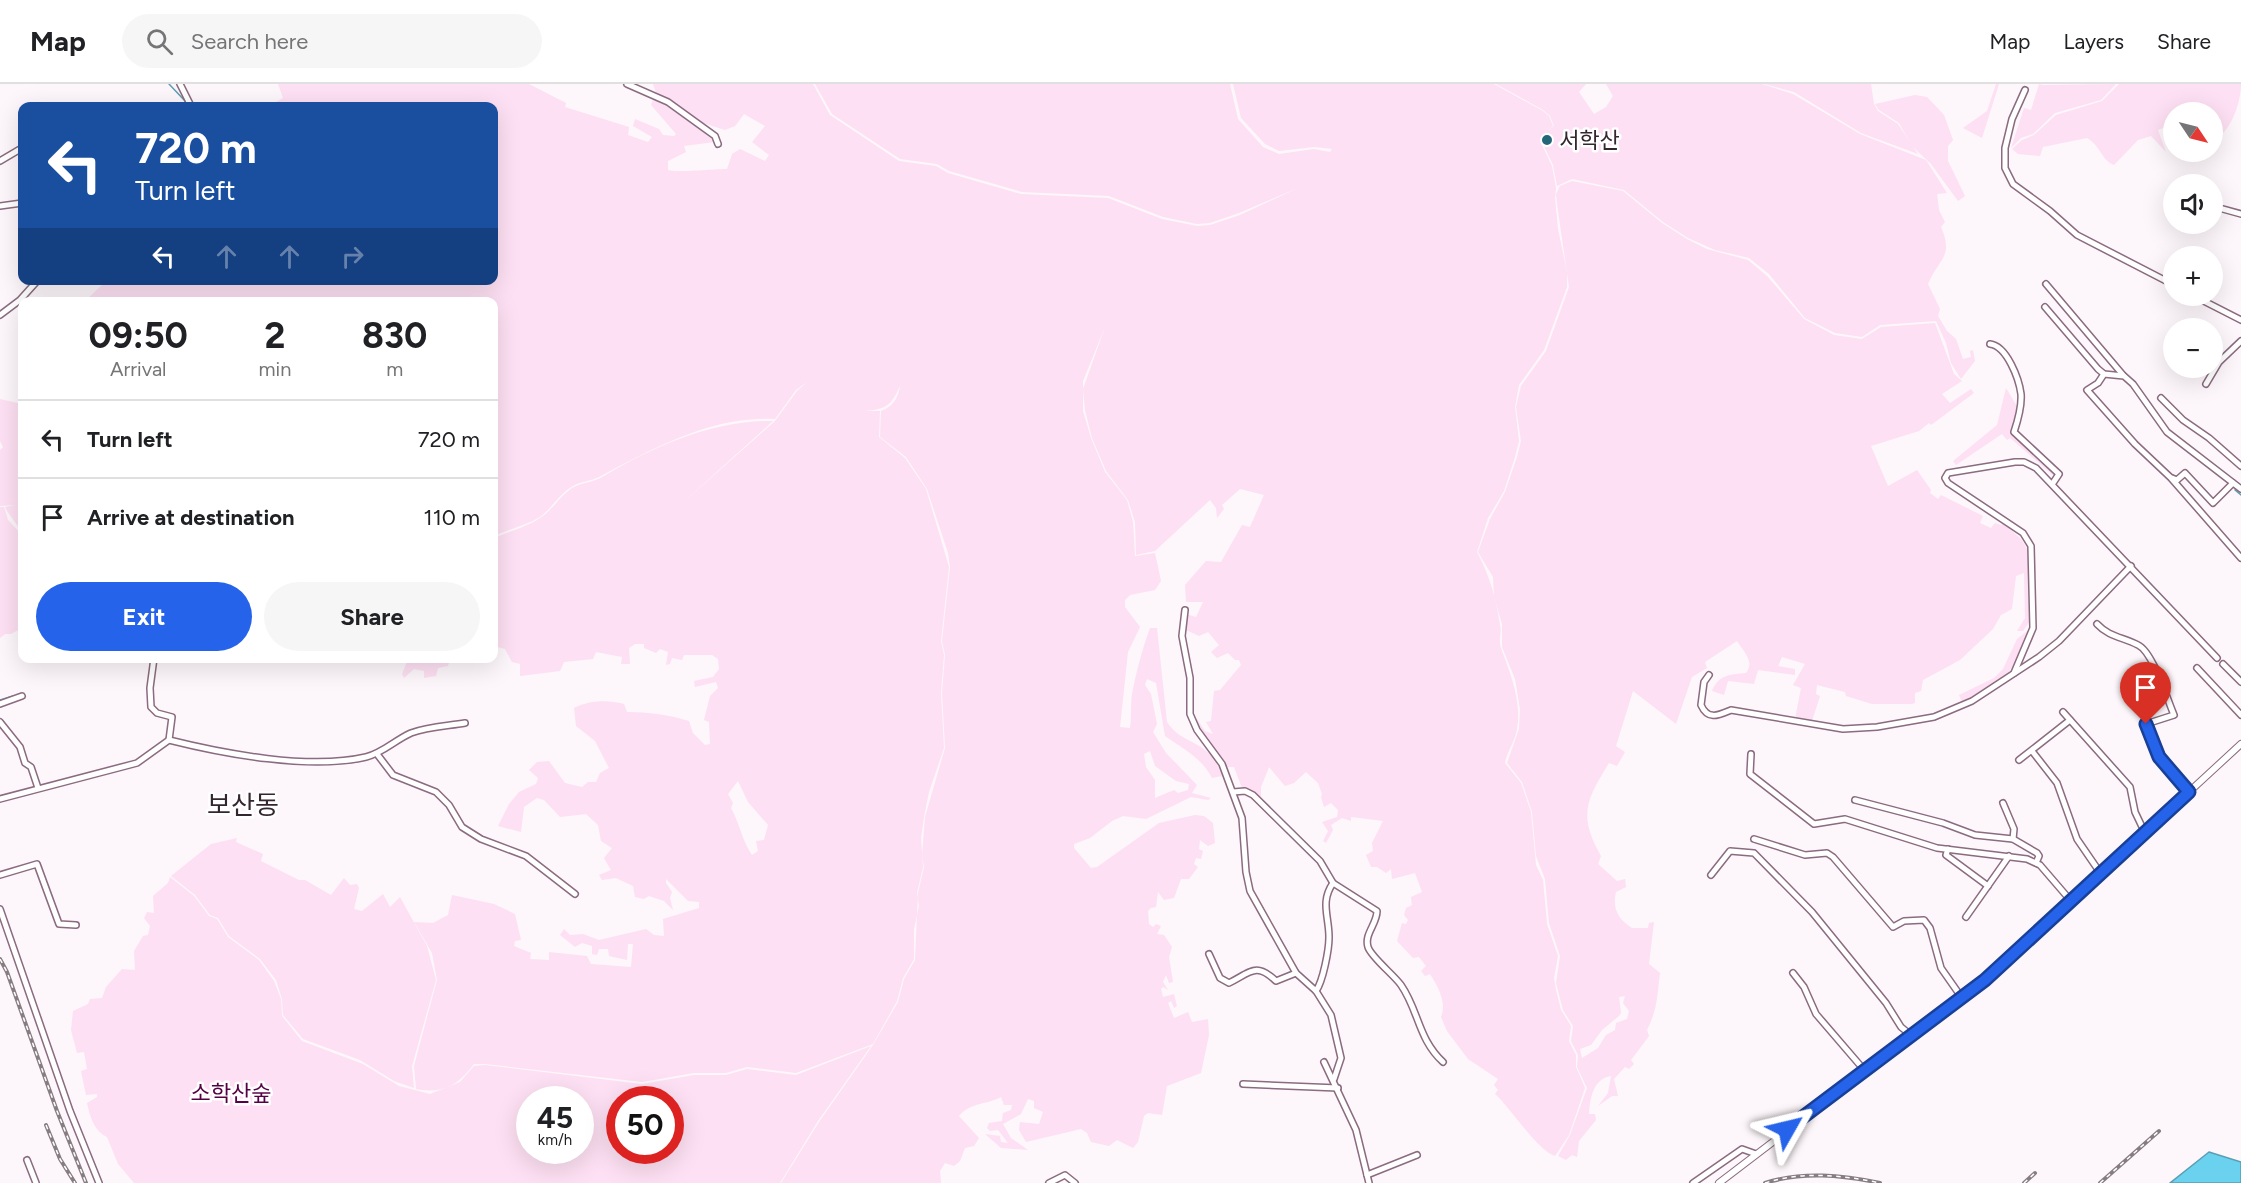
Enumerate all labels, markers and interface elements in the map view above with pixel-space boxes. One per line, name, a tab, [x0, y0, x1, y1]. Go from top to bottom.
search box	[122, 14, 542, 68]
text: Map	[30, 24, 86, 58]
icon: search	[143, 25, 176, 58]
text: Search here	[191, 28, 308, 55]
text: Map	[1990, 29, 2030, 54]
text: Layers	[2063, 29, 2124, 54]
text: Share	[2157, 29, 2211, 54]
north arrow	[2163, 102, 2223, 162]
map controls	[2163, 102, 2223, 378]
text: 720 m	[135, 123, 257, 174]
icon: left	[36, 126, 114, 204]
place label: 서학산	[1559, 127, 1620, 154]
marker: 서학산	[1540, 133, 1554, 147]
text: Turn left	[135, 174, 235, 207]
button: sound	[2163, 174, 2223, 234]
icon: left	[147, 240, 180, 273]
icon: ahead	[210, 240, 243, 273]
icon: ahead	[273, 240, 306, 273]
icon: right	[336, 240, 369, 273]
button: +	[2163, 246, 2223, 306]
text: 09:50	[89, 314, 188, 357]
text: 2	[265, 314, 285, 357]
text: 830	[362, 314, 427, 357]
button: −	[2163, 318, 2223, 378]
text: Arrival	[110, 357, 166, 381]
text: min	[259, 357, 291, 381]
text: m	[386, 357, 403, 381]
icon: left	[36, 423, 69, 456]
text: Turn left	[87, 426, 173, 453]
text: 720 m	[418, 426, 480, 453]
icon: arrive	[36, 501, 69, 534]
text: Arrive at destination	[87, 504, 295, 531]
text: 110 m	[424, 504, 480, 531]
button: Exit	[36, 582, 252, 651]
button: Share	[264, 582, 480, 651]
pin	[2120, 662, 2171, 724]
icon: arrive	[2129, 671, 2162, 704]
district label: 보산동	[207, 789, 279, 821]
park label: 소학산숲	[191, 1080, 271, 1107]
speed limit sign: 50	[606, 1086, 684, 1164]
position arrow	[1755, 1097, 1819, 1161]
text: 45	[537, 1099, 573, 1136]
text: km/h	[538, 1131, 572, 1149]

